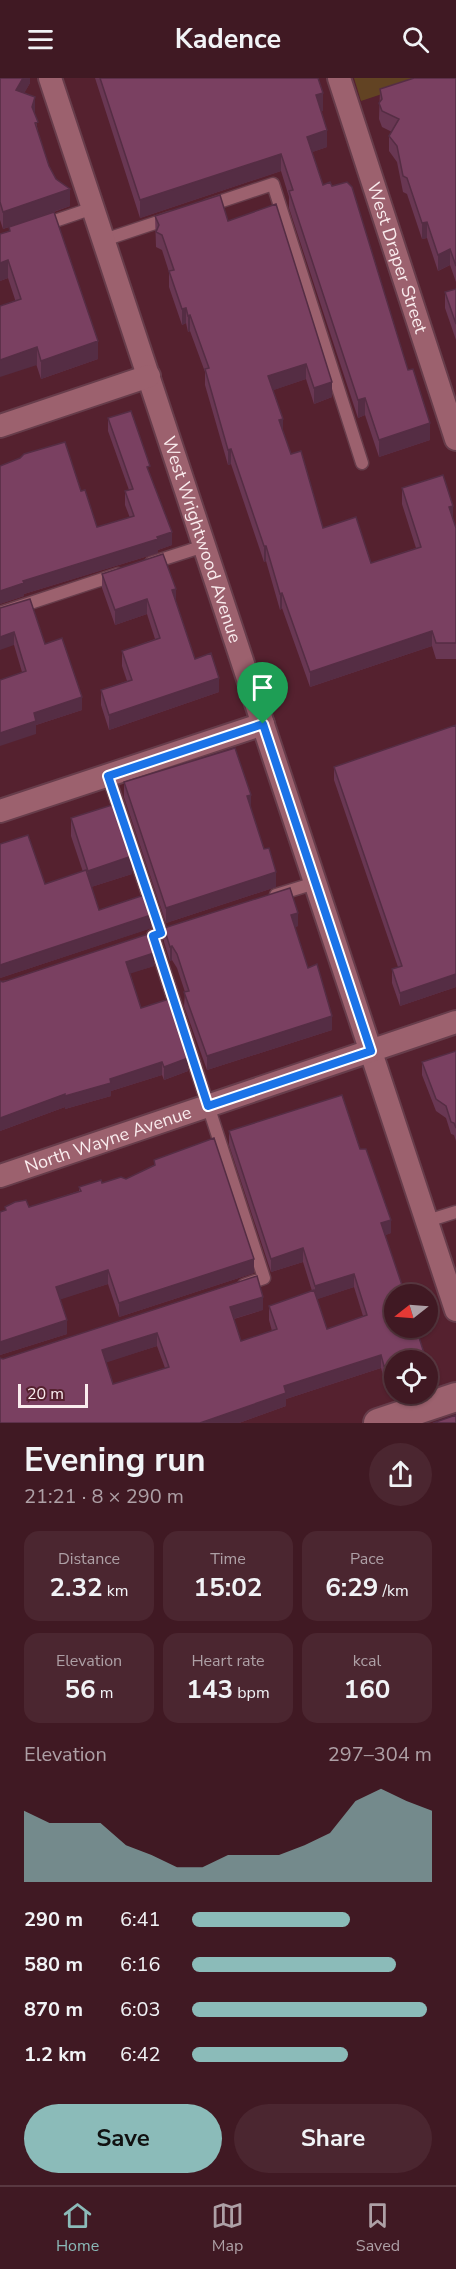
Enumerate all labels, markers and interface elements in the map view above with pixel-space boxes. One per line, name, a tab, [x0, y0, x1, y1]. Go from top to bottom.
text: Kadence	[175, 21, 281, 58]
icon: menu	[24, 23, 57, 56]
icon: search	[399, 23, 432, 56]
street label: West Draper Street	[362, 179, 433, 337]
street label: West Wrightwood Avenue	[157, 433, 247, 646]
pin	[237, 662, 288, 724]
icon: arrive	[246, 671, 279, 704]
street label: North Wayne Avenue	[21, 1100, 195, 1179]
north arrow	[384, 1284, 438, 1338]
map controls	[384, 1284, 438, 1404]
button: locate	[384, 1350, 438, 1404]
scale bar	[18, 1381, 88, 1408]
text: 20 m	[27, 1383, 64, 1405]
text: Evening run	[24, 1438, 206, 1483]
button: share	[369, 1443, 432, 1506]
text: 21:21 · 8 × 290 m	[24, 1483, 184, 1510]
text: Distance	[58, 1548, 120, 1570]
text: Time	[210, 1548, 246, 1570]
text: Pace	[350, 1548, 384, 1570]
text: 2.32	[49, 1570, 103, 1605]
text: 15:02	[194, 1570, 262, 1605]
text: 6:29	[325, 1570, 378, 1605]
text: km	[103, 1580, 129, 1602]
text: /km	[378, 1580, 409, 1602]
text: Elevation	[56, 1650, 122, 1672]
text: Heart rate	[191, 1650, 265, 1672]
text: kcal	[353, 1650, 381, 1672]
text: 56	[64, 1672, 96, 1707]
text: 143	[186, 1672, 233, 1707]
text: 160	[344, 1672, 390, 1707]
text: m	[96, 1682, 114, 1704]
text: bpm	[233, 1682, 270, 1704]
text: Elevation	[24, 1741, 107, 1768]
text: 297–304 m	[328, 1741, 432, 1768]
text: 290 m	[24, 1906, 83, 1933]
text: 6:41	[120, 1906, 161, 1933]
text: 580 m	[24, 1951, 83, 1978]
text: 6:16	[120, 1951, 161, 1978]
text: 870 m	[24, 1996, 83, 2023]
text: 6:03	[120, 1996, 161, 2023]
text: 1.2 km	[24, 2041, 87, 2068]
text: 6:42	[120, 2041, 161, 2068]
button: Save	[24, 2104, 222, 2173]
button: Share	[234, 2104, 432, 2173]
tab: Home	[56, 2199, 99, 2257]
tab: Map	[211, 2199, 244, 2257]
tab: Saved	[356, 2199, 400, 2257]

